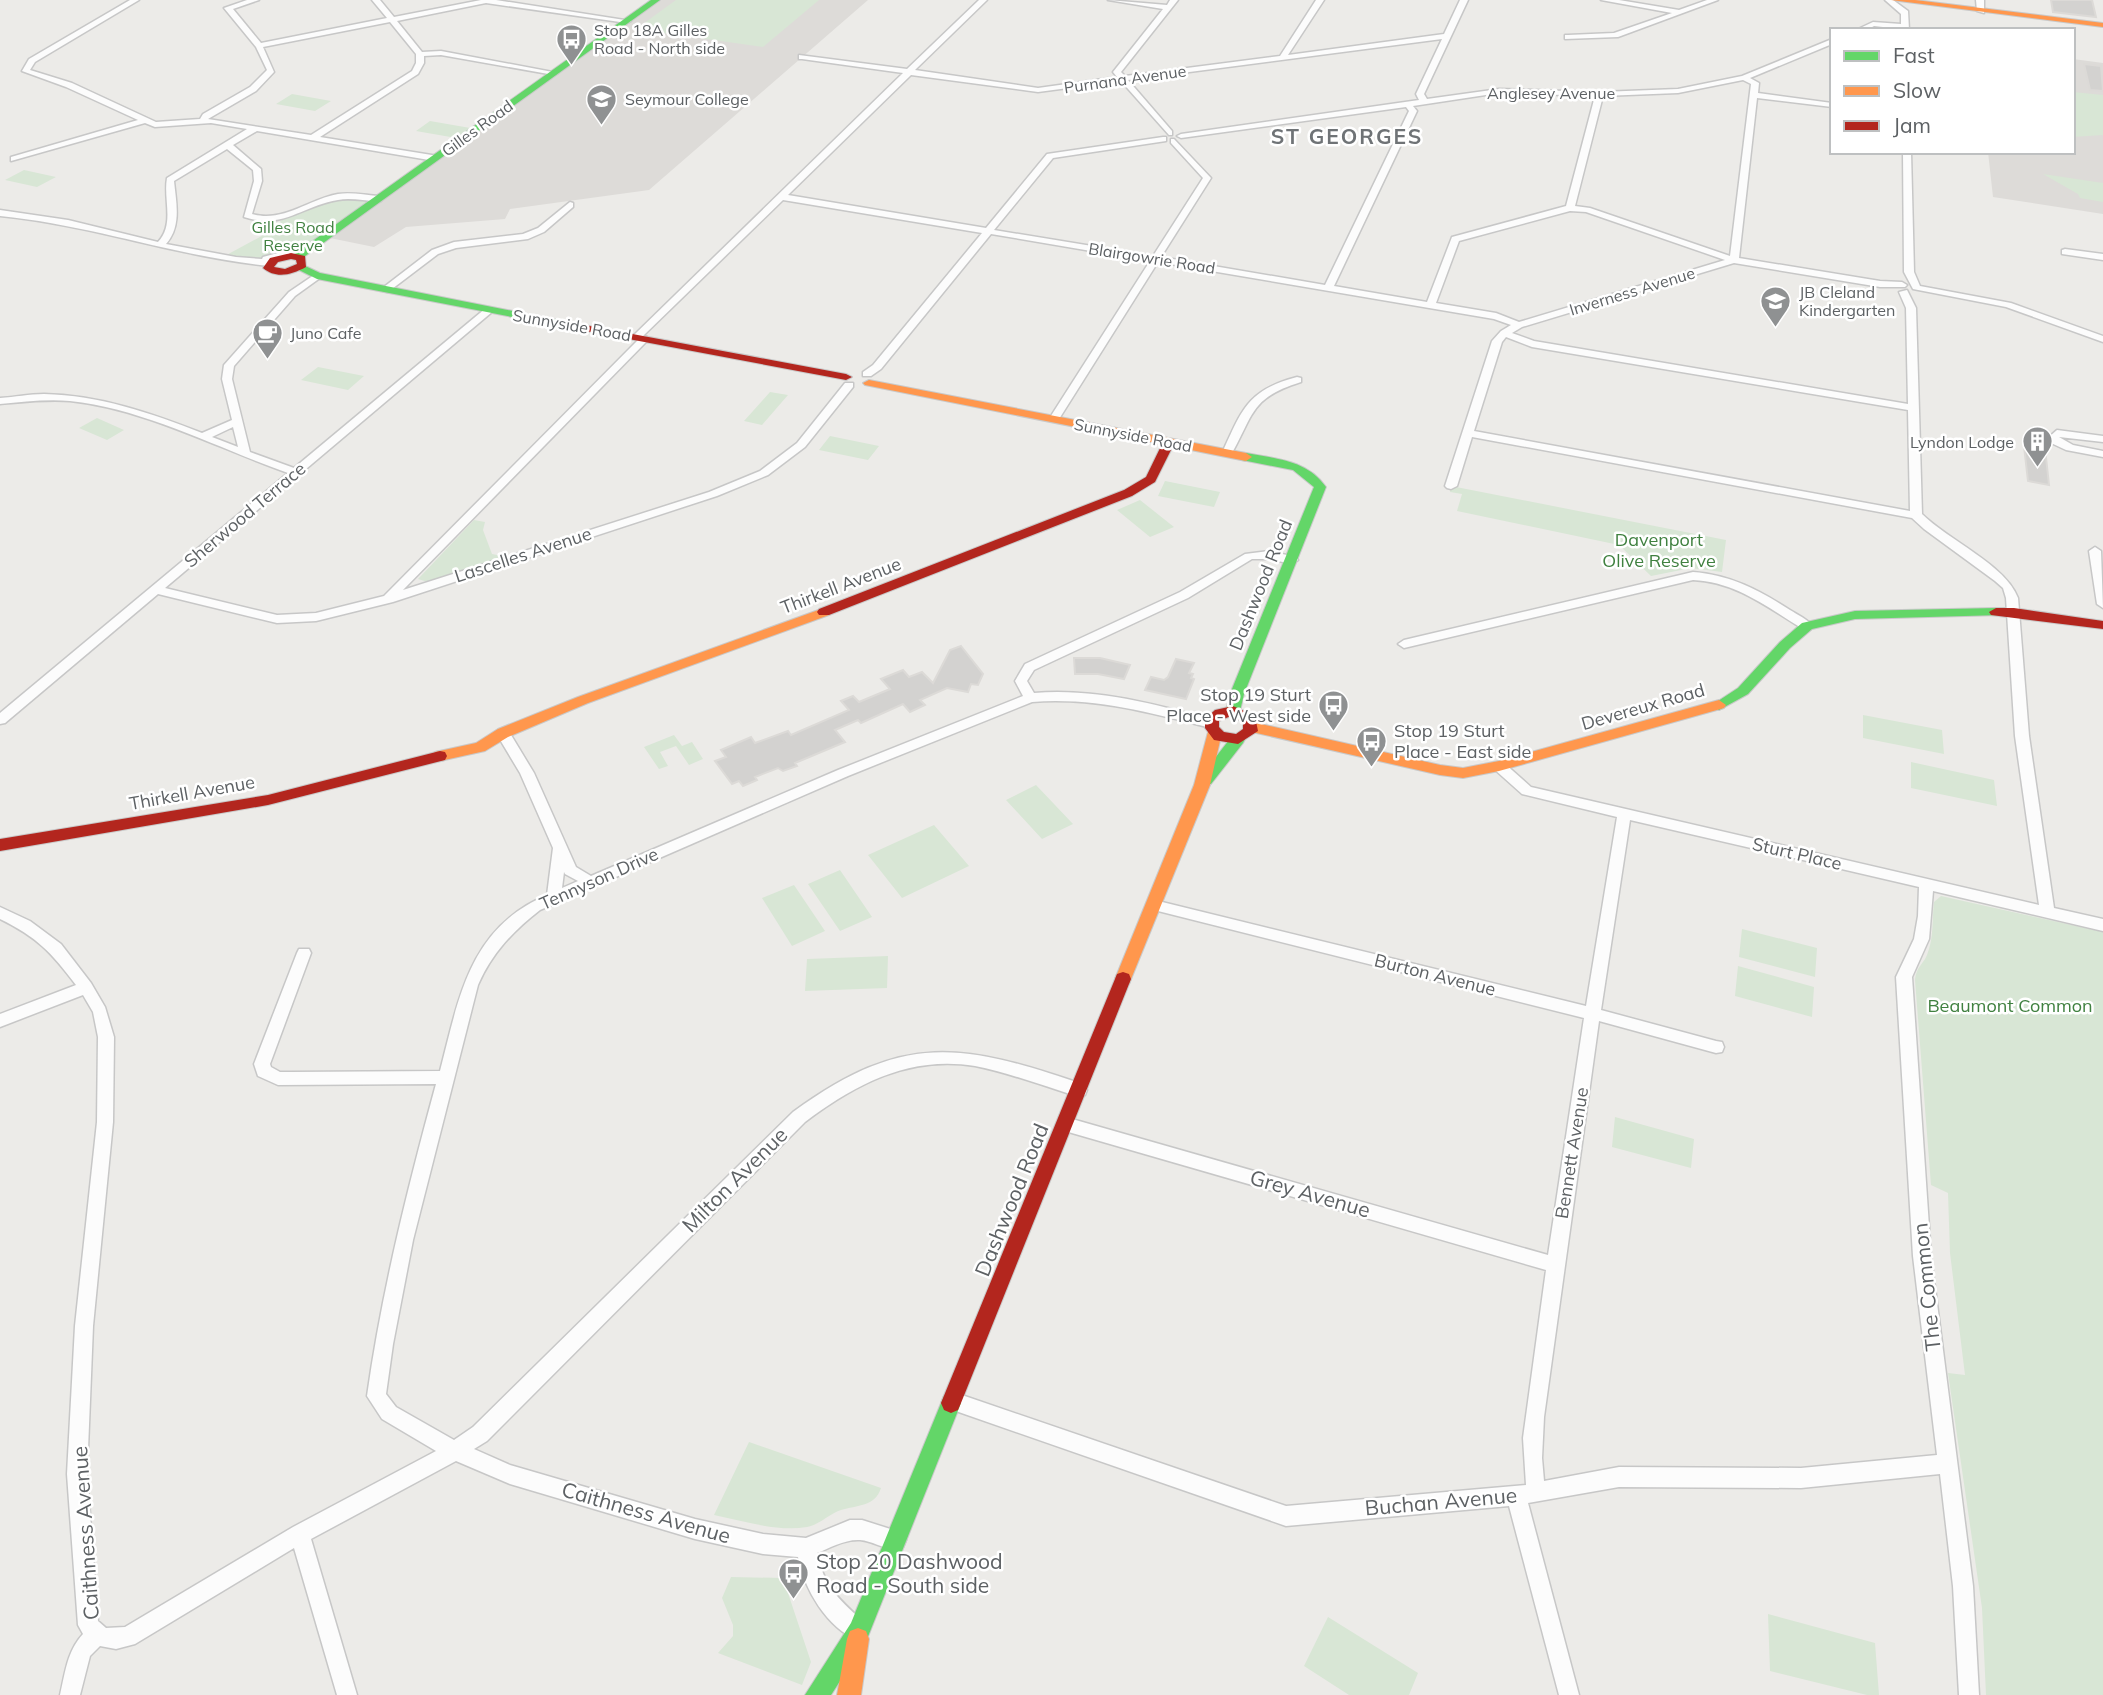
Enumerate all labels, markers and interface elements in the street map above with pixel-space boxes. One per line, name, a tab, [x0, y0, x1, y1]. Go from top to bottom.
place label: Stop 18A Gilles Road - North side	[594, 20, 725, 58]
bus stop icon: Stop 18A Gilles Road - North side	[554, 22, 588, 66]
legend	[1830, 28, 2075, 154]
text: Fast	[1893, 42, 1935, 68]
street label: Purnana Avenue	[1063, 61, 1187, 97]
text: Slow	[1893, 77, 1941, 103]
school or university icon: Seymour College	[585, 82, 619, 126]
street label: Anglesey Avenue	[1487, 83, 1615, 103]
place label: Seymour College	[625, 89, 749, 109]
street label: Gilles Road	[437, 95, 517, 161]
text: Jam	[1893, 112, 1931, 138]
district label: ST GEORGES	[1271, 123, 1423, 149]
park label: Gilles Road Reserve	[251, 217, 335, 255]
street label: Blairgowrie Road	[1087, 238, 1217, 278]
street label: Inverness Avenue	[1567, 262, 1697, 320]
place label: JB Cleland Kindergarten	[1799, 282, 1895, 320]
school or university icon: JB Cleland Kindergarten	[1759, 284, 1793, 328]
street label: Sunnyside Road	[511, 305, 633, 345]
cafe icon: Juno Cafe	[250, 316, 284, 360]
place label: Juno Cafe	[290, 323, 361, 343]
street label: Sunnyside Road	[1072, 414, 1194, 456]
building icon: Lyndon Lodge	[2020, 425, 2054, 469]
place label: Lyndon Lodge	[1910, 432, 2014, 452]
street label: Sherwood Terrace	[179, 457, 310, 572]
street label: Dashwood Road	[1224, 516, 1297, 654]
street label: Lascelles Avenue	[451, 522, 594, 588]
park label: Davenport Olive Reserve	[1602, 528, 1716, 572]
street label: Thirkell Avenue	[777, 552, 904, 619]
street label: Devereux Road	[1578, 678, 1707, 735]
place label: Stop 19 Sturt Place - West side	[1166, 683, 1311, 727]
bus stop icon: Stop 19 Sturt Place - West side	[1317, 688, 1351, 732]
place label: Stop 19 Sturt Place - East side	[1394, 719, 1531, 763]
bus stop icon: Stop 19 Sturt Place - East side	[1354, 724, 1388, 768]
street label: Thirkell Avenue	[127, 770, 256, 815]
street label: Sturt Place	[1750, 832, 1844, 875]
street label: Tennyson Drive	[536, 842, 662, 915]
street label: Burton Avenue	[1372, 948, 1498, 1001]
park label: Beaumont Common	[1927, 994, 2093, 1017]
street label: Bennett Avenue	[1550, 1086, 1593, 1220]
street label: Dashwood Road	[969, 1119, 1054, 1280]
street label: Milton Avenue	[676, 1121, 792, 1237]
street label: Grey Avenue	[1247, 1163, 1373, 1223]
street label: The Common	[1906, 1222, 1946, 1352]
street label: Caithness Avenue	[66, 1445, 104, 1621]
street label: Caithness Avenue	[559, 1475, 734, 1549]
street label: Buchan Avenue	[1364, 1481, 1518, 1521]
place label: Stop 20 Dashwood Road - South side	[816, 1548, 1003, 1598]
bus stop icon: Stop 20 Dashwood Road - South side	[776, 1557, 810, 1601]

